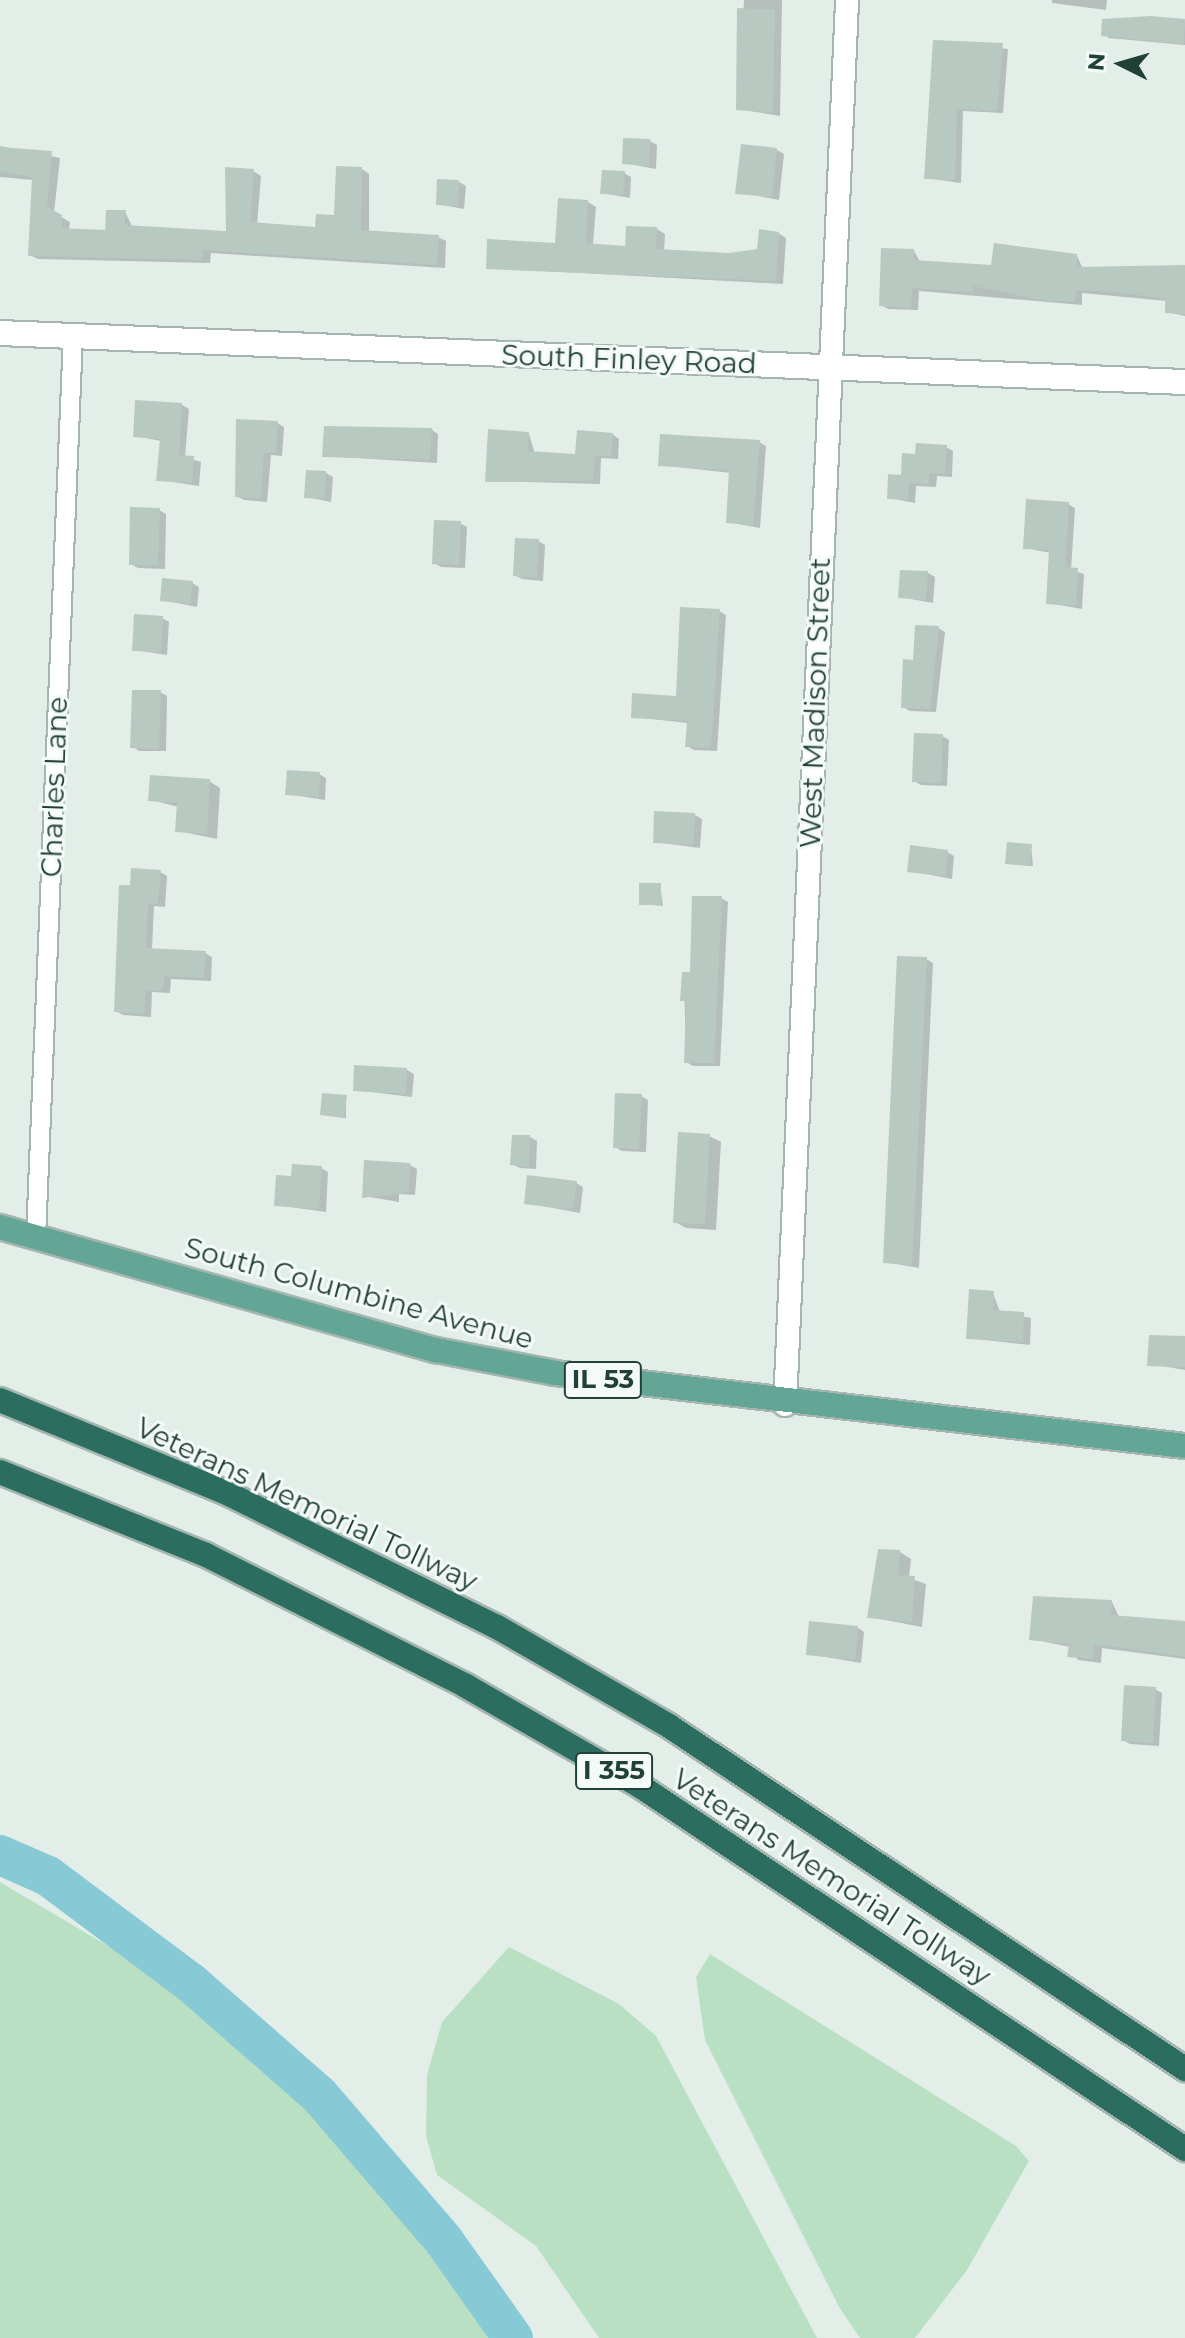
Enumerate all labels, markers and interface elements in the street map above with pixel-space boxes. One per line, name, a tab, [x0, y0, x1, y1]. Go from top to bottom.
north arrow	[1081, 24, 1161, 104]
text: N	[1082, 52, 1111, 72]
street label: South Finley Road	[501, 338, 757, 380]
street label: West Madison Street	[793, 557, 837, 849]
street label: Charles Lane	[34, 696, 74, 878]
street label: South Columbine Avenue	[181, 1230, 537, 1356]
road number: IL 53	[563, 1358, 643, 1402]
street label: Veterans Memorial Tollway	[131, 1410, 483, 1598]
road number: I 355	[574, 1749, 654, 1793]
street label: Veterans Memorial Tollway	[667, 1761, 997, 1993]

